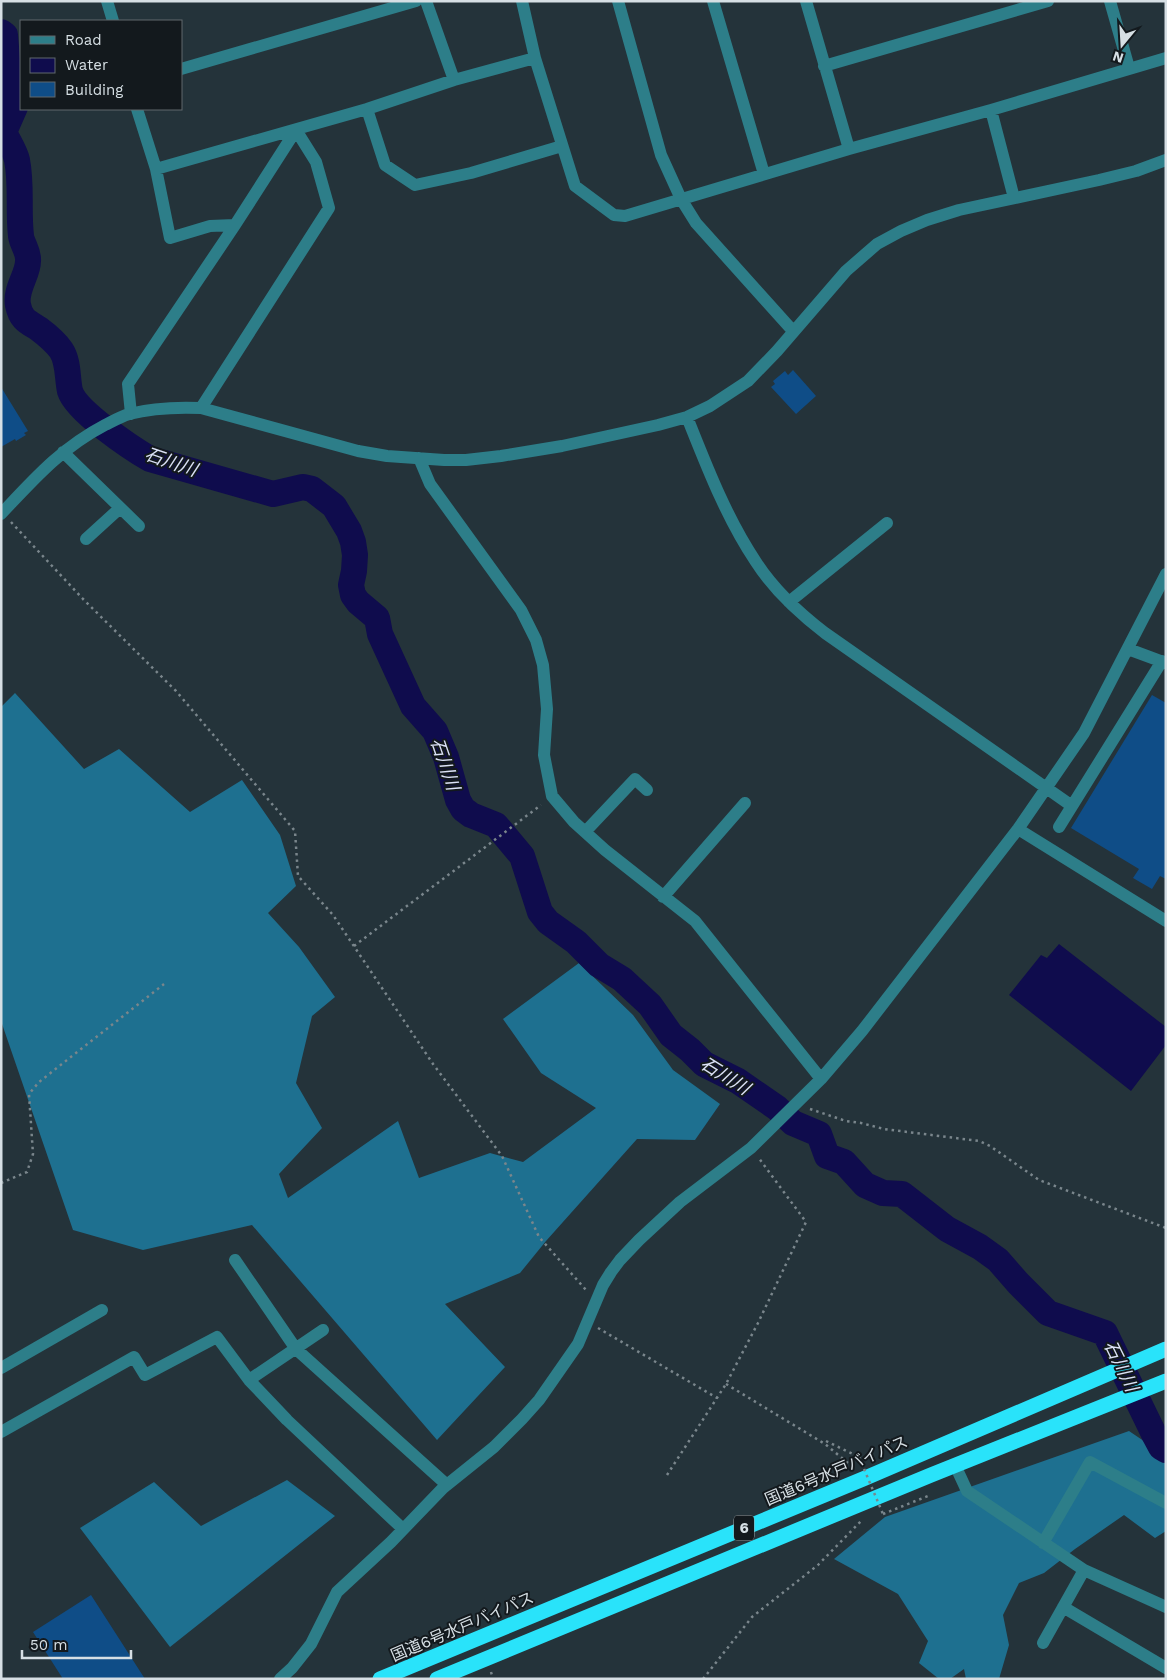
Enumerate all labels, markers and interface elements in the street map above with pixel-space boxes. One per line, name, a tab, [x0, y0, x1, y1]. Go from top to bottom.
legend	[20, 20, 182, 110]
north arrow	[1097, 20, 1147, 70]
text: Road	[65, 31, 102, 49]
text: N	[1111, 48, 1125, 67]
text: Water	[65, 56, 108, 74]
text: Building	[65, 81, 123, 99]
water label: 石川川	[142, 443, 202, 481]
water label: 石川川	[427, 735, 465, 795]
water label: 石川川	[697, 1052, 755, 1100]
water label: 石川川	[1100, 1337, 1144, 1396]
street label: 国道6号水戸バイパス	[762, 1432, 911, 1509]
road number: 6	[734, 1516, 754, 1540]
street label: 国道6号水戸バイパス	[388, 1588, 537, 1665]
scale bar	[22, 1628, 131, 1660]
text: 50 m	[30, 1636, 67, 1654]

